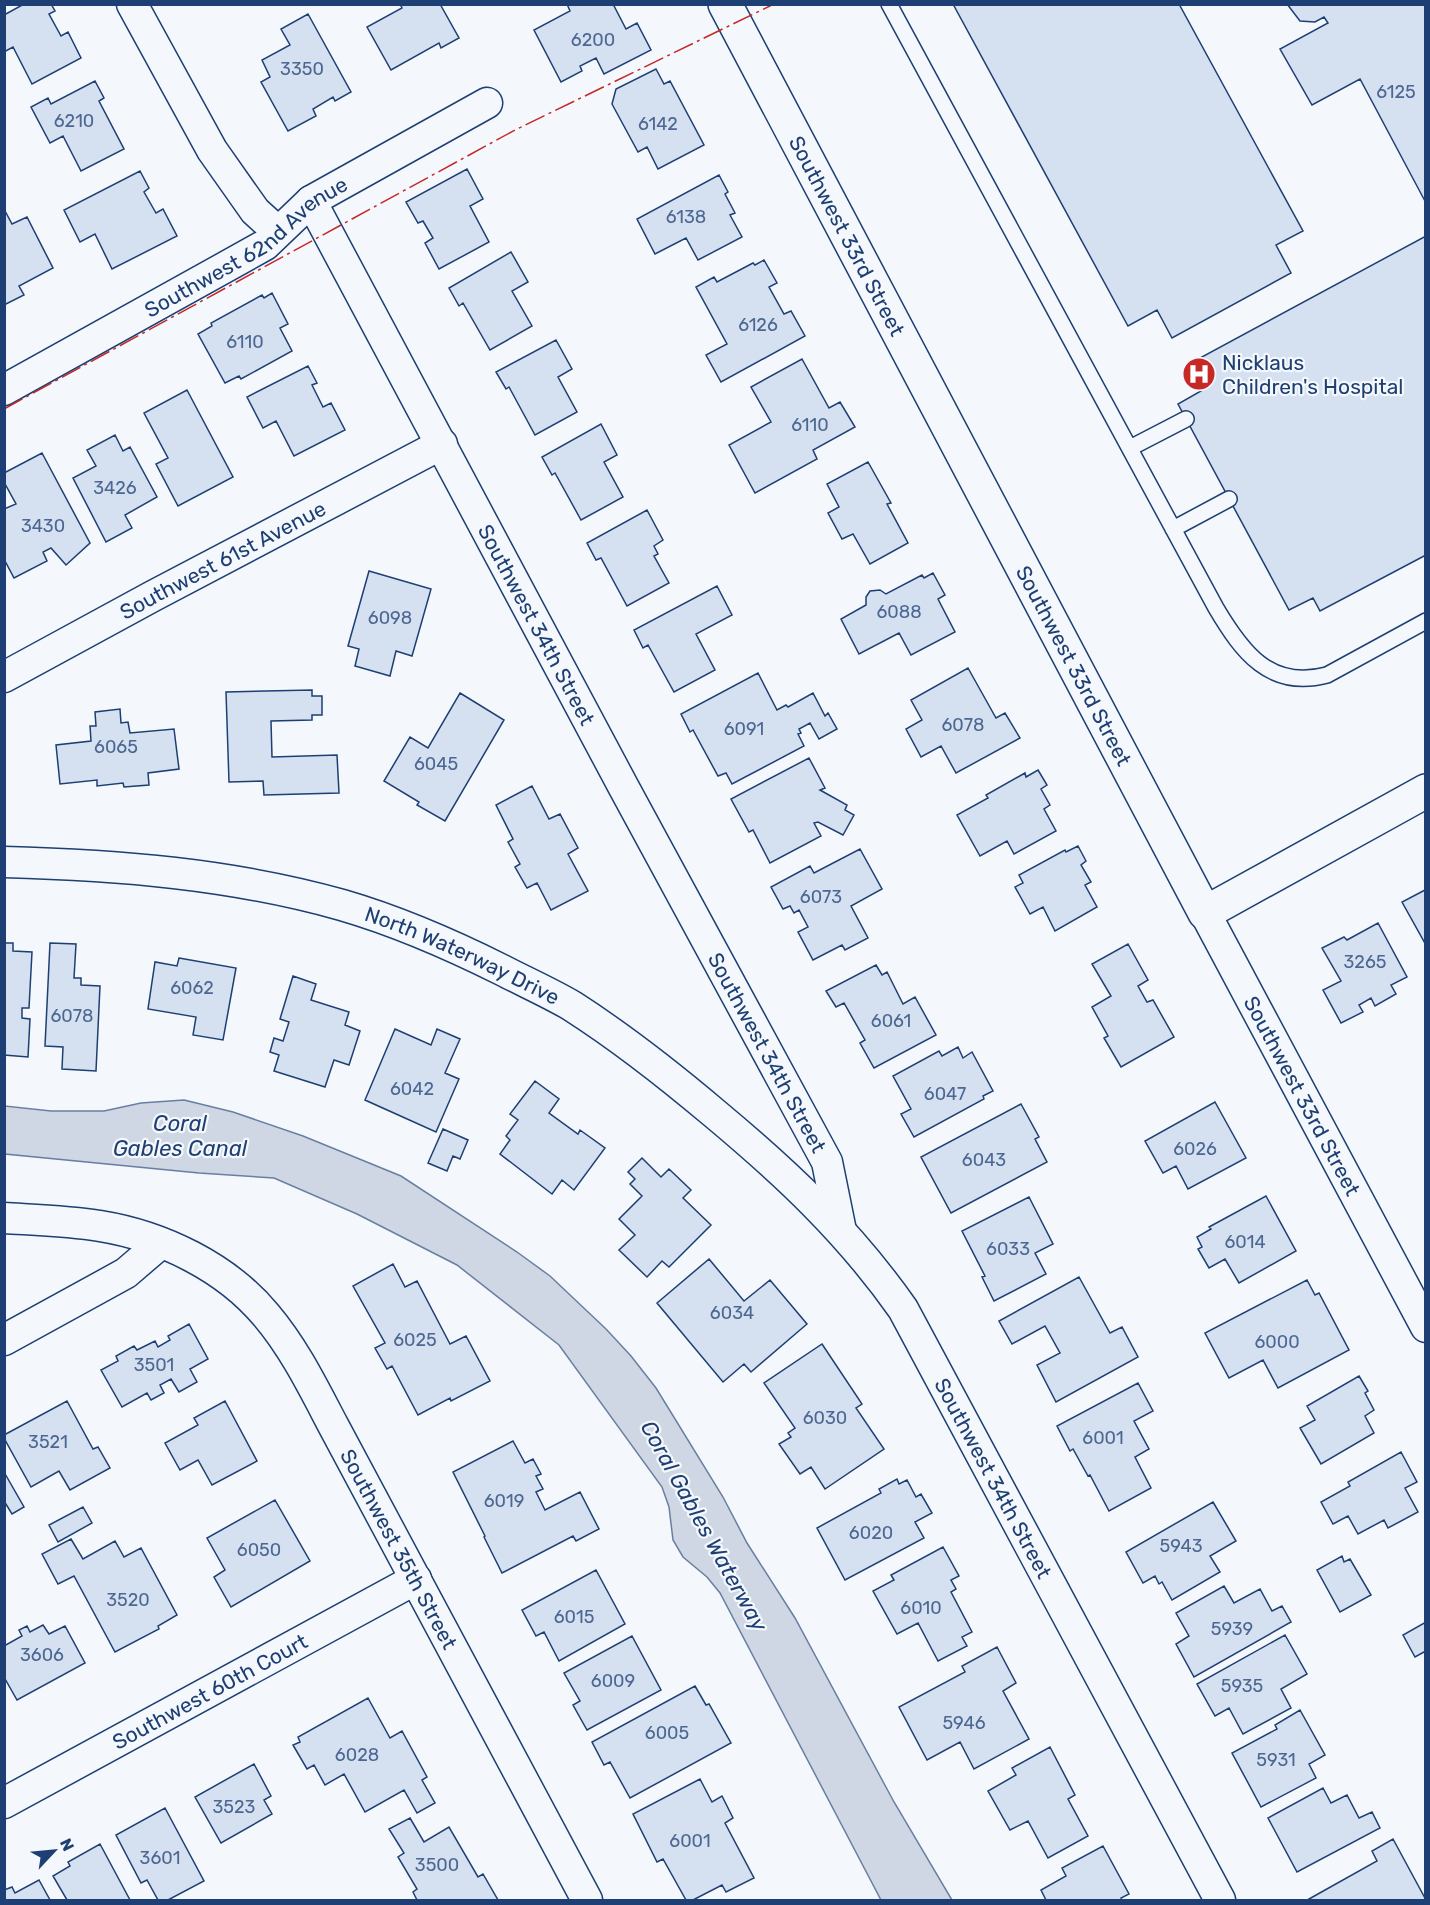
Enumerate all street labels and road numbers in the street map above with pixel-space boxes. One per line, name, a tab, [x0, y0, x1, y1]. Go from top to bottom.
street label: Southwest 33rd Street	[784, 131, 910, 340]
street label: Southwest 62nd Avenue	[140, 171, 352, 322]
street label: Southwest 61st Avenue	[115, 495, 330, 624]
street label: Southwest 34th Street	[473, 520, 601, 729]
street label: Southwest 33rd Street	[1011, 561, 1137, 770]
street label: North Waterway Drive	[362, 901, 564, 1009]
street label: Southwest 34th Street	[703, 948, 832, 1157]
street label: Southwest 33rd Street	[1239, 992, 1366, 1200]
street label: Southwest 34th Street	[930, 1373, 1057, 1582]
street label: Southwest 35th Street	[336, 1445, 463, 1653]
street label: Southwest 60th Court	[108, 1628, 311, 1754]

